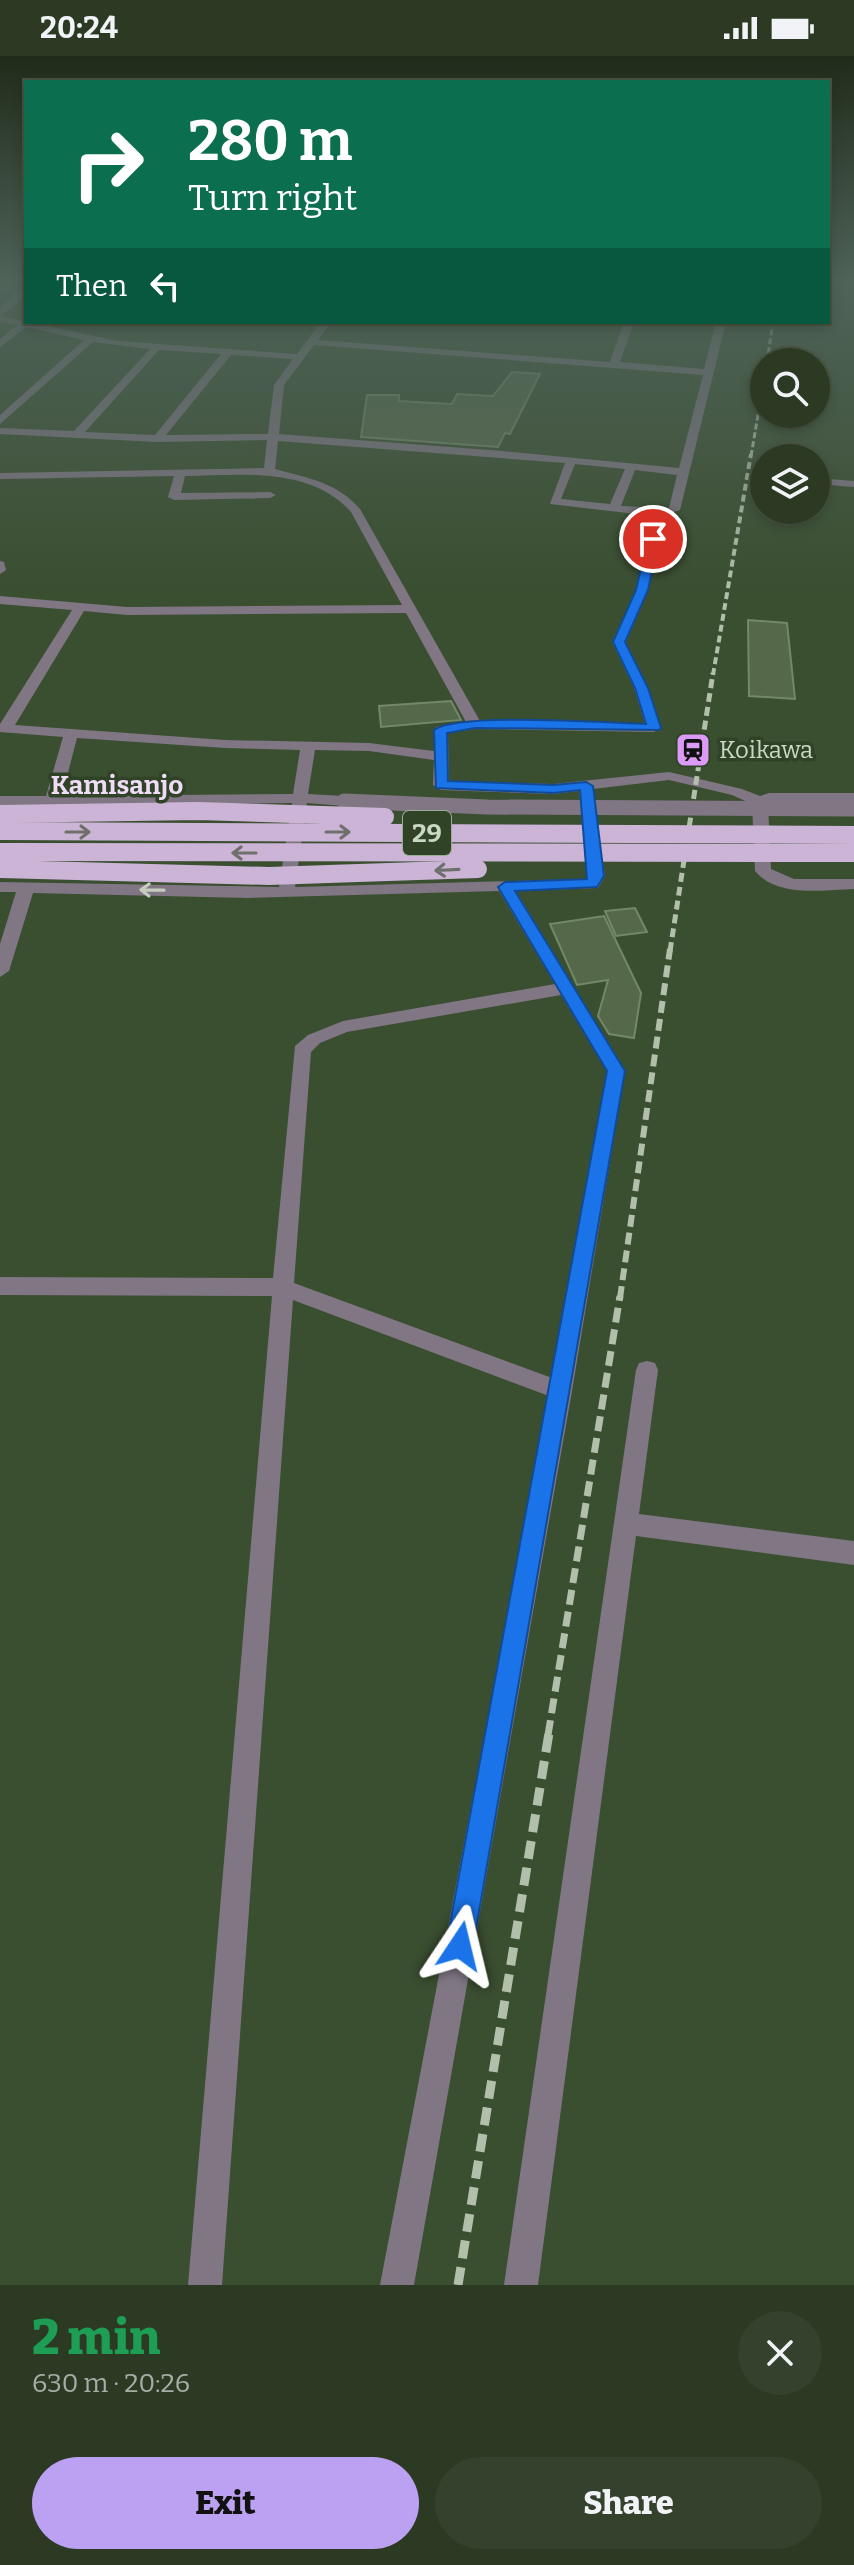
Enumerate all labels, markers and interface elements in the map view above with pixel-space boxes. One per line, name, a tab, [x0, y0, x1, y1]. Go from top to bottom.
text: 20:24	[40, 10, 118, 46]
text: 280 m	[188, 108, 352, 175]
icon: right	[56, 112, 160, 216]
text: Turn right	[188, 176, 357, 220]
icon: left	[143, 264, 187, 308]
text: Then	[56, 268, 127, 304]
map controls	[750, 348, 830, 524]
button: search	[750, 348, 830, 428]
button: layers	[750, 444, 830, 524]
pin	[619, 505, 687, 573]
icon: arrive	[631, 517, 675, 561]
station icon: Koikawa	[674, 731, 712, 769]
place label: Koikawa	[719, 736, 813, 764]
district label: Kamisanjo	[51, 770, 183, 801]
road number: 29	[403, 811, 451, 855]
one-way arrow	[64, 824, 91, 839]
one-way arrow	[324, 824, 351, 840]
one-way arrow	[231, 845, 258, 861]
one-way arrow	[434, 863, 461, 878]
one-way arrow	[139, 883, 166, 898]
position arrow	[418, 1904, 502, 1988]
text: 2 min	[32, 2309, 160, 2367]
button: close	[738, 2311, 822, 2395]
text: 630 m · 20:26	[32, 2368, 190, 2399]
button: Exit	[32, 2457, 419, 2549]
button: Share	[435, 2457, 822, 2549]

